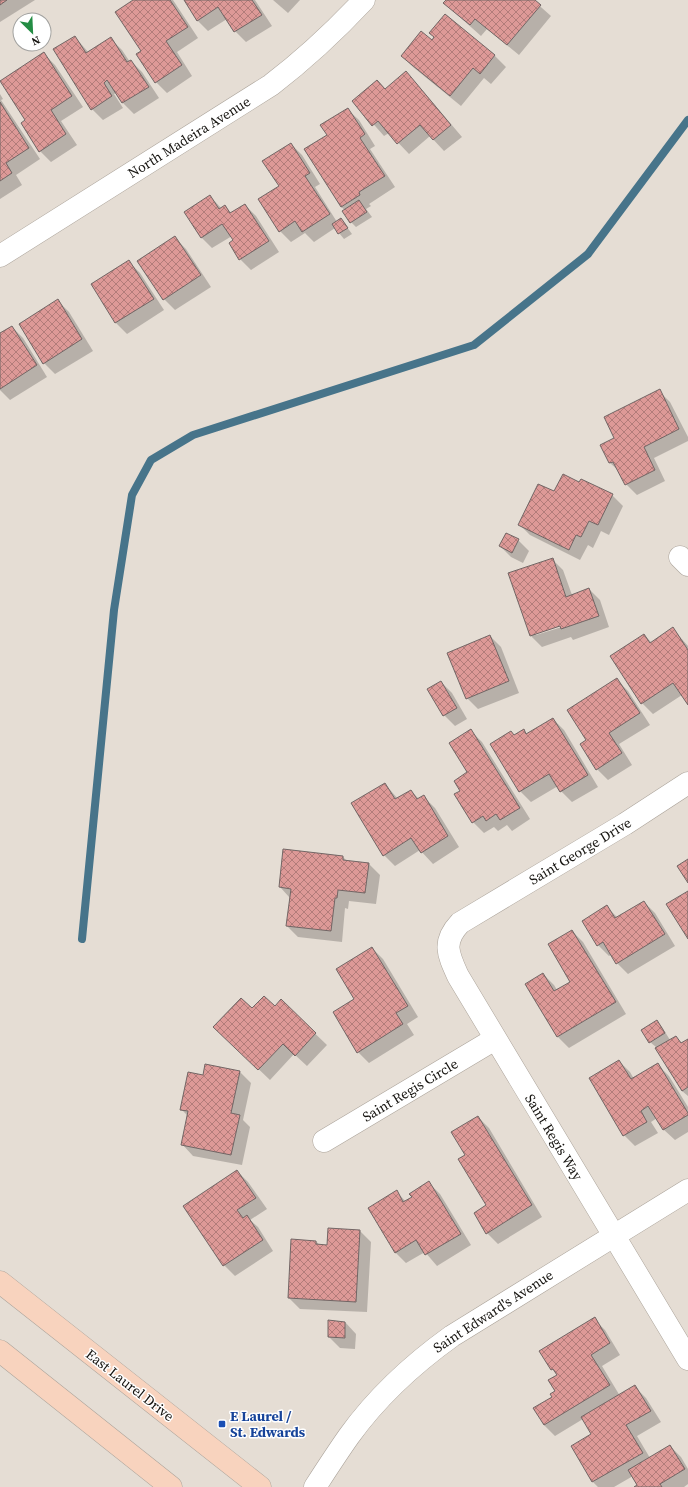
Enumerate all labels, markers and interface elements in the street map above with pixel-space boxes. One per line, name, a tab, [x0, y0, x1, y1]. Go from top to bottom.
north arrow	[12, 12, 52, 52]
text: N	[29, 32, 43, 49]
street label: North Madeira Avenue	[124, 91, 254, 183]
street label: Saint George Drive	[525, 813, 635, 889]
street label: Saint Regis Circle	[358, 1054, 462, 1126]
street label: Saint Regis Way	[520, 1090, 588, 1185]
street label: Saint Edward's Avenue	[429, 1265, 557, 1357]
street label: East Laurel Drive	[82, 1344, 178, 1426]
place label: E Laurel / St. Edwards	[230, 1406, 306, 1442]
marker: E Laurel / St. Edwards	[217, 1419, 227, 1429]

